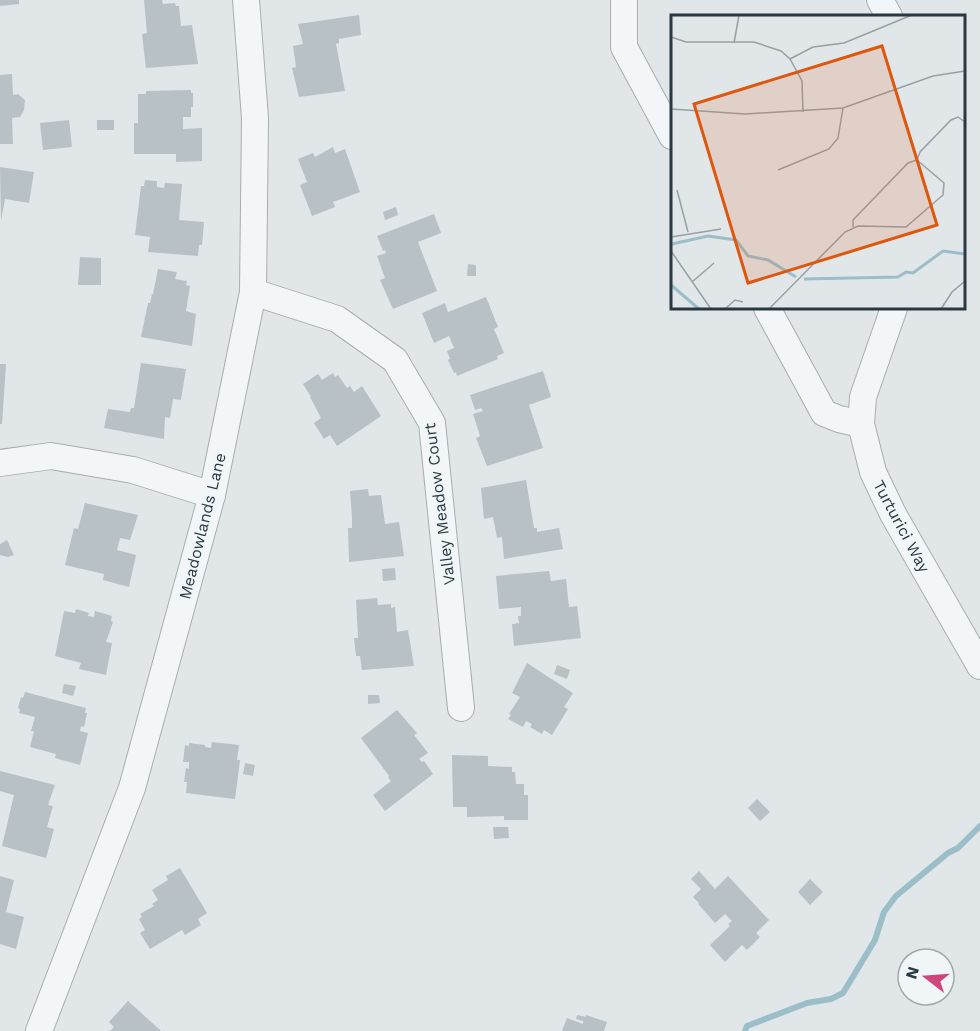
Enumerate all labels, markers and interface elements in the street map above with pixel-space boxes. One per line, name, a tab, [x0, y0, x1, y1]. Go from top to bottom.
inset map	[671, 15, 965, 309]
street label: Valley Meadow Court	[420, 421, 459, 586]
street label: Meadowlands Lane	[175, 451, 230, 601]
street label: Turturici Way	[869, 477, 934, 576]
north arrow	[896, 947, 956, 1007]
text: N	[901, 964, 923, 981]

